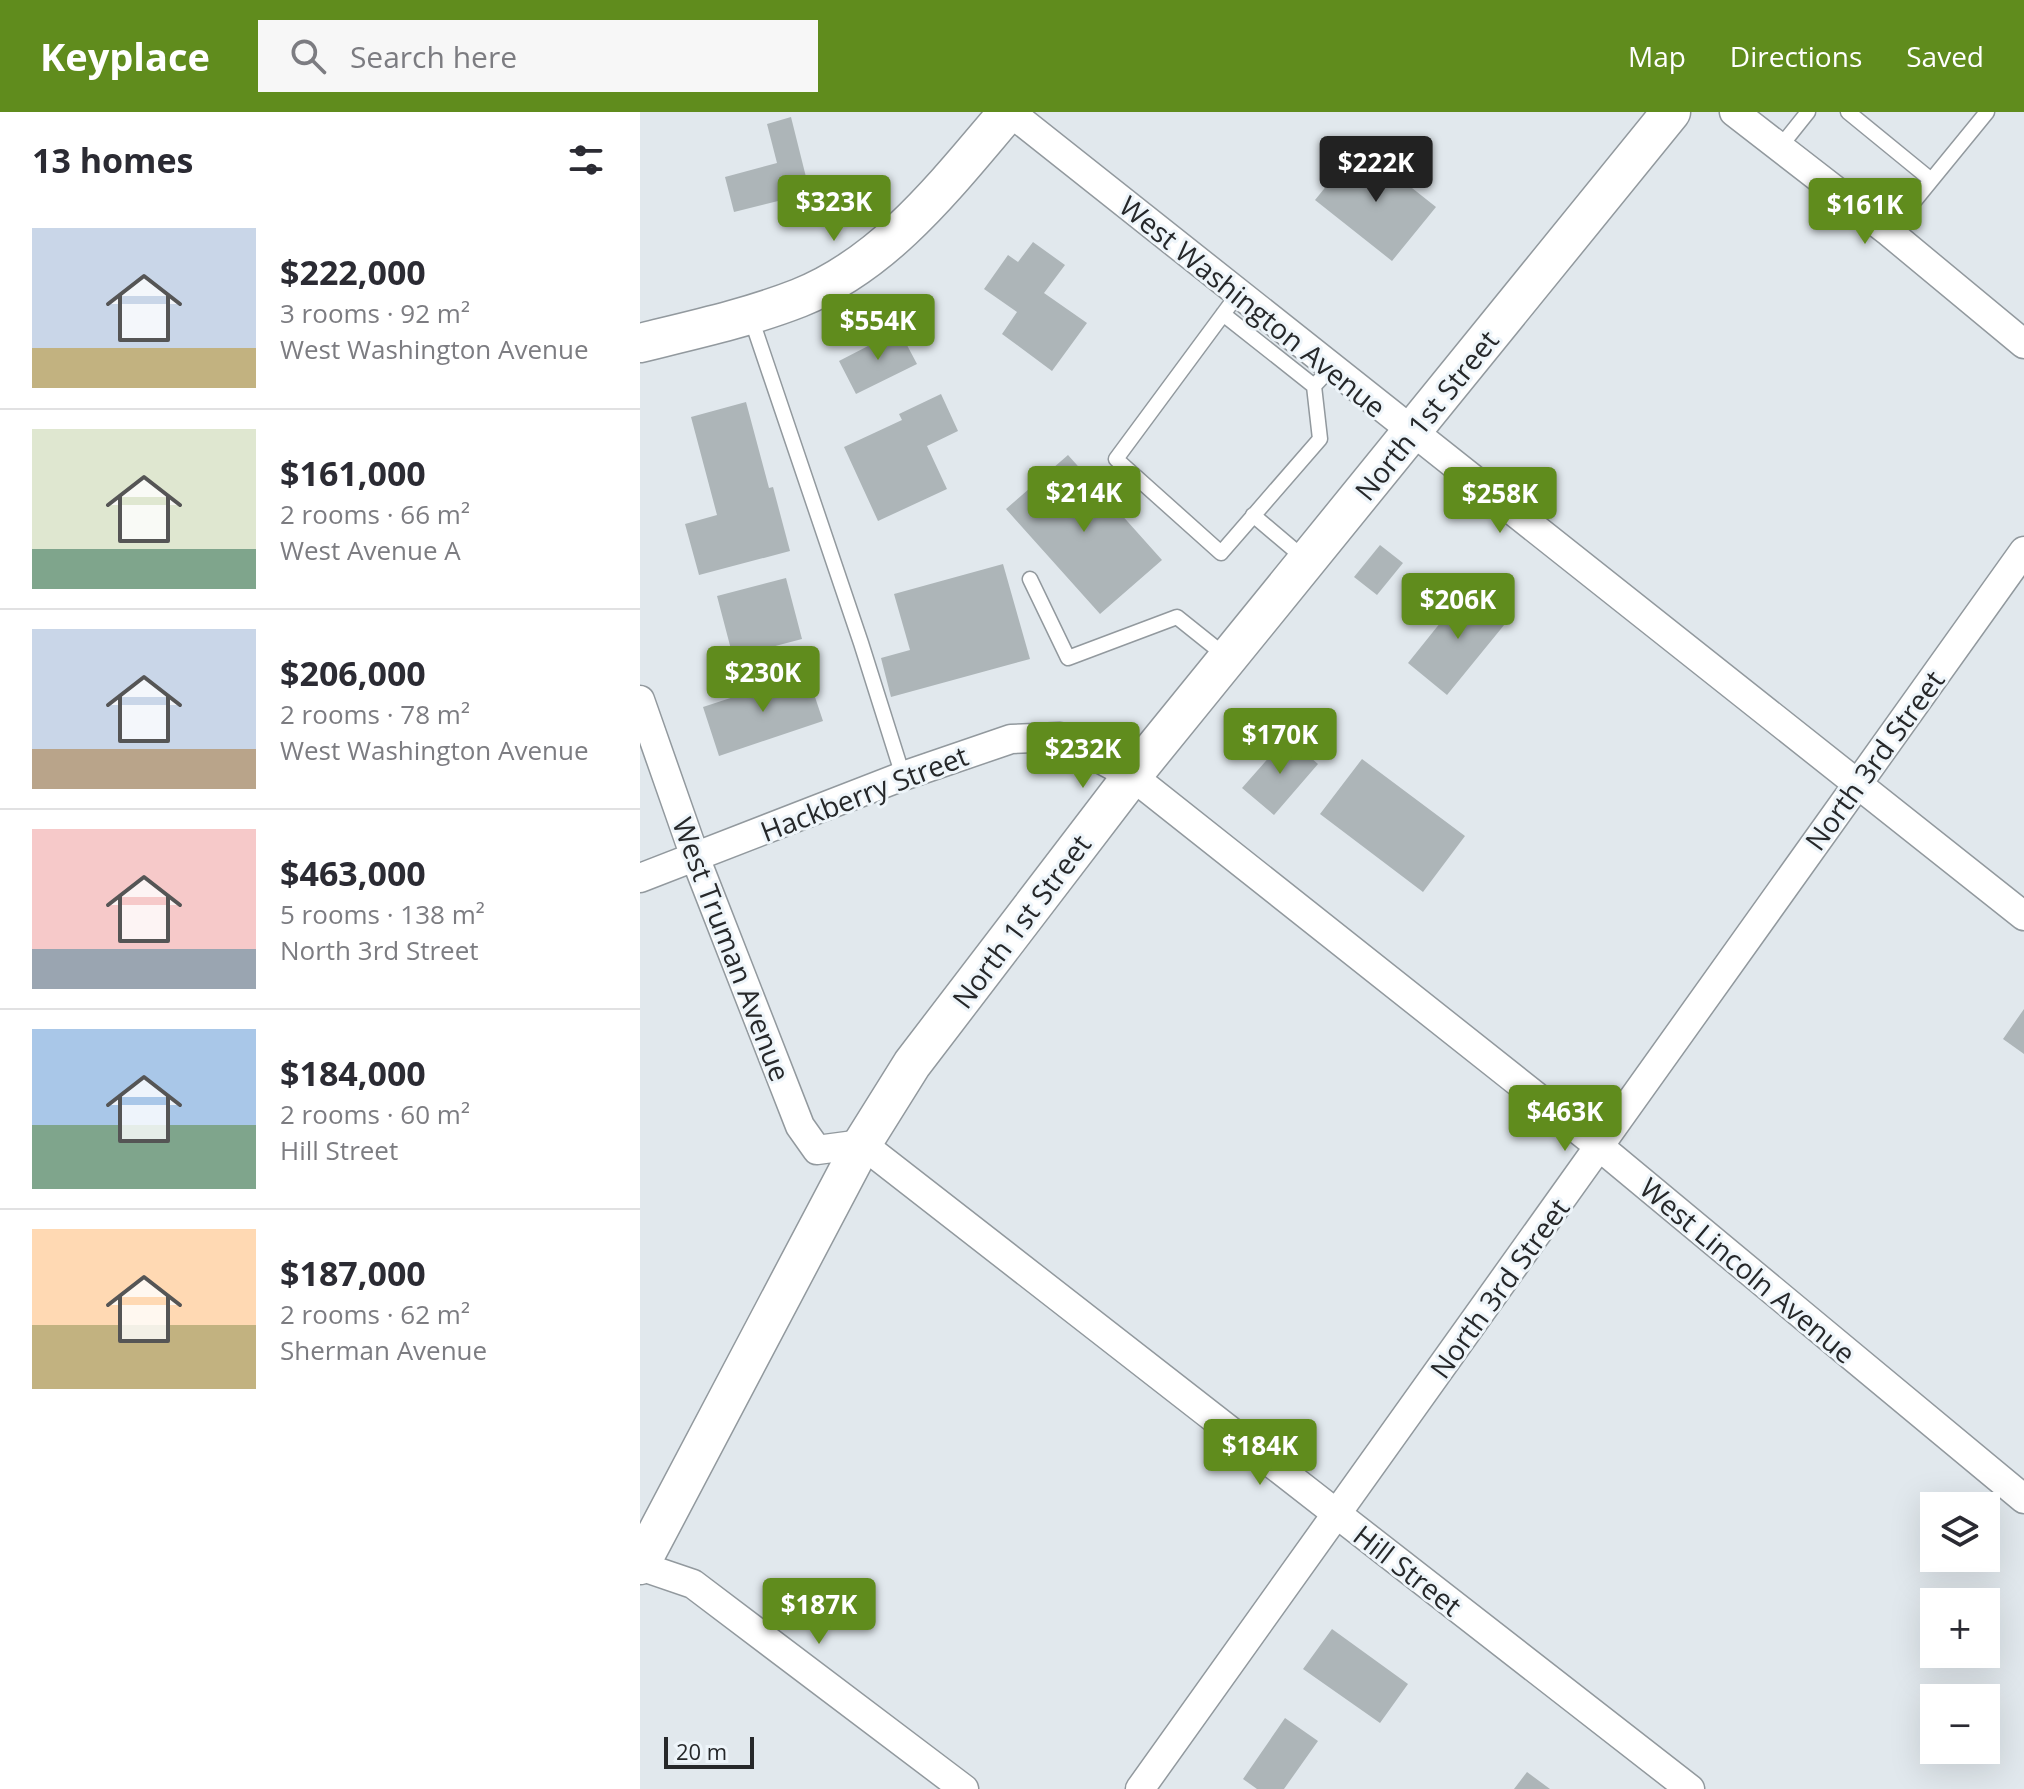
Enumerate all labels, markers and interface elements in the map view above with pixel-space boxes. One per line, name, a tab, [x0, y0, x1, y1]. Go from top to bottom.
search box	[258, 20, 818, 92]
text: Keyplace	[40, 30, 210, 82]
icon: search	[286, 34, 330, 78]
text: Search here	[350, 36, 517, 77]
text: Map	[1628, 37, 1686, 75]
text: Directions	[1730, 37, 1862, 75]
text: Saved	[1906, 37, 1984, 75]
pin: $222K	[1320, 136, 1432, 204]
text: 13 homes	[32, 137, 193, 183]
icon: filters	[564, 138, 608, 182]
text: $222K	[1338, 144, 1414, 180]
pin: $323K	[778, 175, 890, 243]
pin: $161K	[1809, 178, 1921, 246]
text: $323K	[796, 183, 872, 219]
text: $161K	[1827, 186, 1903, 222]
street label: West Washington Avenue	[1112, 187, 1394, 425]
text: $222,000	[280, 249, 426, 295]
icon: home	[96, 260, 192, 356]
pin: $554K	[822, 294, 934, 362]
text: 3 rooms · 92 m²	[280, 295, 470, 331]
text: $554K	[840, 302, 916, 338]
street label: North 1st Street	[1346, 322, 1506, 508]
text: West Washington Avenue	[280, 331, 589, 367]
text: $161,000	[280, 450, 426, 496]
icon: home	[96, 461, 192, 557]
pin: $214K	[1028, 466, 1140, 534]
pin: $258K	[1444, 467, 1556, 535]
text: $214K	[1046, 474, 1122, 510]
text: $258K	[1462, 475, 1538, 511]
text: 2 rooms · 66 m²	[280, 496, 470, 532]
text: West Avenue A	[280, 532, 461, 568]
pin: $206K	[1402, 573, 1514, 641]
text: $206K	[1420, 581, 1496, 617]
pin: $230K	[707, 646, 819, 714]
text: $206,000	[280, 650, 426, 696]
text: $230K	[725, 654, 801, 690]
icon: home	[96, 661, 192, 757]
street label: North 3rd Street	[1796, 662, 1952, 858]
text: 2 rooms · 78 m²	[280, 696, 470, 732]
pin: $170K	[1224, 708, 1336, 776]
text: $170K	[1242, 716, 1318, 752]
pin: $232K	[1027, 722, 1139, 790]
text: $232K	[1045, 730, 1121, 766]
text: West Washington Avenue	[280, 732, 589, 768]
street label: Hackberry Street	[755, 736, 973, 850]
street label: West Truman Avenue	[664, 812, 800, 1086]
street label: North 1st Street	[943, 826, 1099, 1016]
text: $463,000	[280, 850, 426, 896]
icon: home	[96, 861, 192, 957]
text: 5 rooms · 138 m²	[280, 896, 485, 932]
text: North 3rd Street	[280, 932, 479, 968]
text: $184,000	[280, 1050, 426, 1096]
icon: home	[96, 1061, 192, 1157]
pin: $463K	[1509, 1085, 1621, 1153]
text: $463K	[1527, 1093, 1603, 1129]
text: 2 rooms · 60 m²	[280, 1096, 470, 1132]
text: Hill Street	[280, 1132, 398, 1168]
street label: West Lincoln Avenue	[1632, 1169, 1864, 1371]
street label: North 3rd Street	[1421, 1190, 1577, 1386]
text: $187,000	[280, 1250, 426, 1296]
icon: home	[96, 1261, 192, 1357]
text: 2 rooms · 62 m²	[280, 1296, 470, 1332]
text: Sherman Avenue	[280, 1332, 487, 1368]
pin: $184K	[1204, 1419, 1316, 1487]
text: $184K	[1222, 1427, 1298, 1463]
map controls	[1920, 1492, 2000, 1764]
button: layers	[1920, 1492, 2000, 1572]
street label: Hill Street	[1346, 1516, 1470, 1624]
pin: $187K	[763, 1578, 875, 1646]
text: $187K	[781, 1586, 857, 1622]
button: +	[1920, 1588, 2000, 1668]
button: −	[1920, 1684, 2000, 1764]
scale bar	[664, 1733, 754, 1769]
text: 20 m	[676, 1736, 727, 1766]

